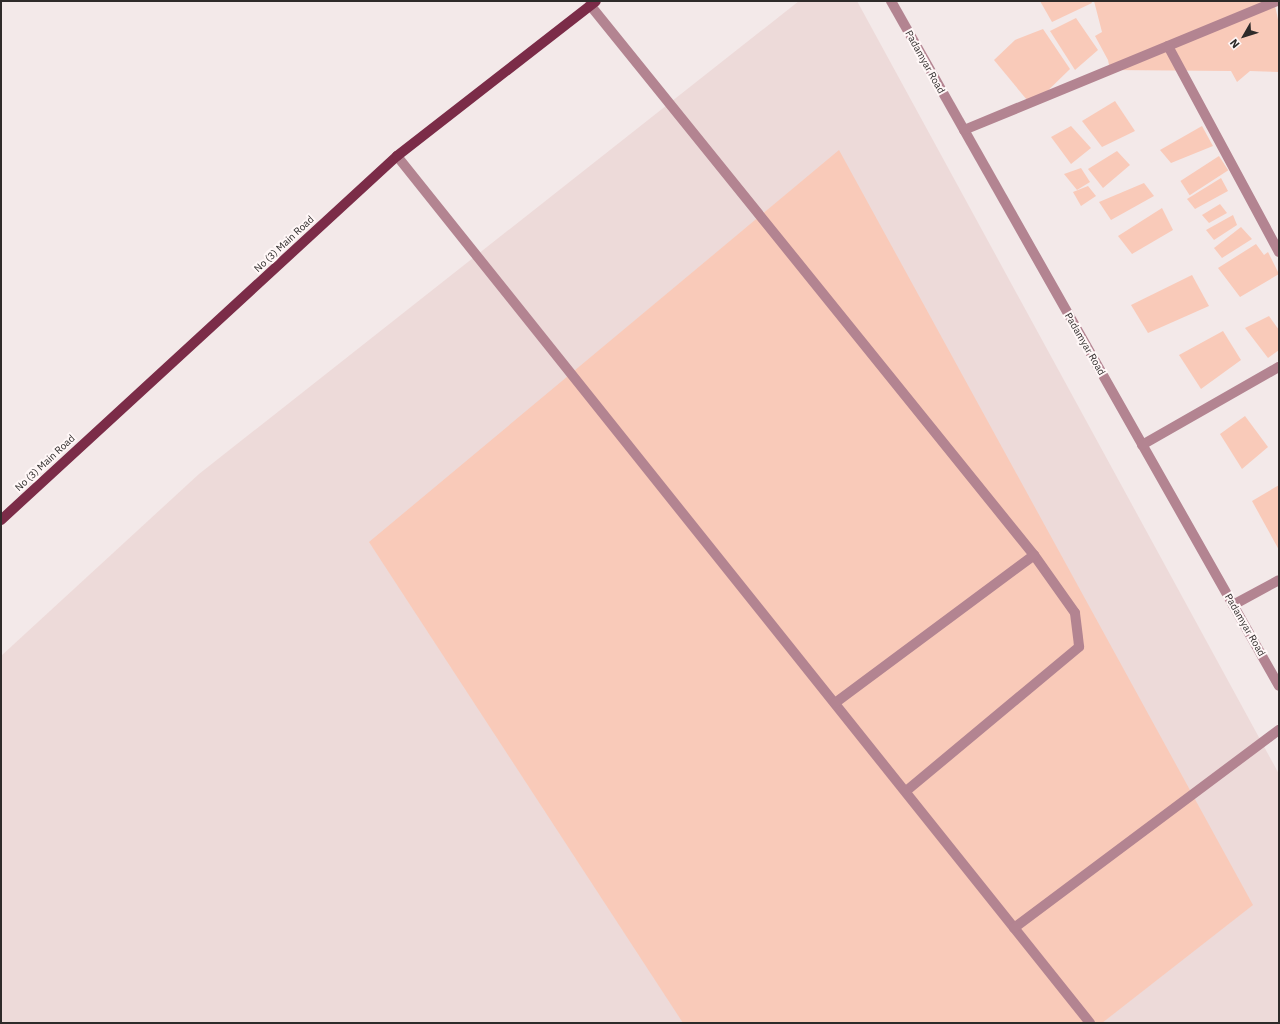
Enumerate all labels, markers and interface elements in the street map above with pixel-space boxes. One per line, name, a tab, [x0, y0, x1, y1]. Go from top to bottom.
north arrow	[1224, 16, 1264, 56]
street label: Padamyar Road	[903, 28, 947, 96]
text: N	[1227, 36, 1243, 51]
street label: No (3) Main Road	[252, 213, 316, 275]
street label: Padamyar Road	[1062, 311, 1108, 377]
street label: No (3) Main Road	[13, 432, 77, 494]
street label: Padamyar Road	[1222, 592, 1268, 658]

